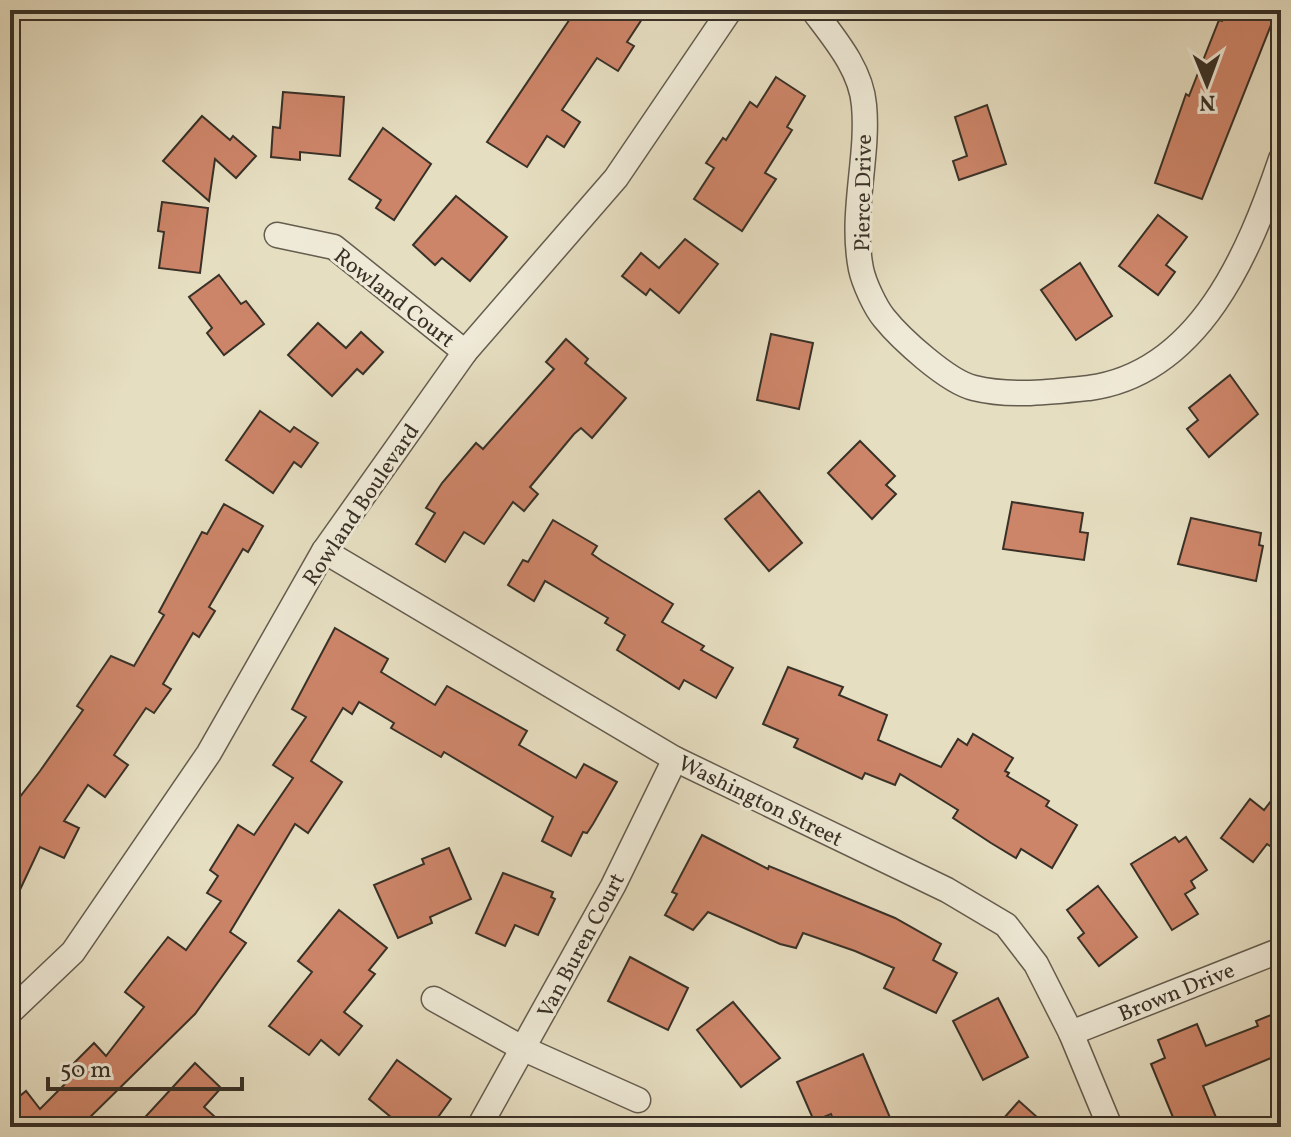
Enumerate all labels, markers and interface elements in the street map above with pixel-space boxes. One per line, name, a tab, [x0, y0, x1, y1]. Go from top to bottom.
north arrow	[1167, 44, 1247, 124]
text: N	[1199, 86, 1216, 117]
street label: Pierce Drive	[848, 134, 881, 252]
street label: Rowland Court	[326, 242, 461, 356]
street label: Rowland Boulevard	[296, 418, 428, 593]
street label: Washington Street	[672, 749, 848, 856]
street label: Van Buren Court	[531, 868, 634, 1024]
street label: Brown Drive	[1114, 956, 1240, 1031]
scale bar	[48, 1041, 242, 1091]
text: 50 m	[60, 1054, 112, 1088]

